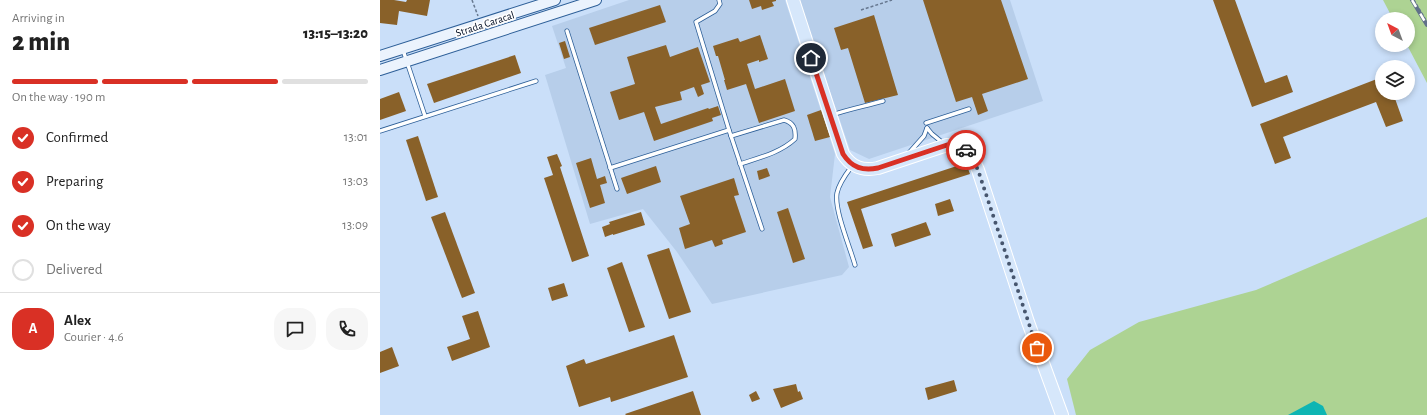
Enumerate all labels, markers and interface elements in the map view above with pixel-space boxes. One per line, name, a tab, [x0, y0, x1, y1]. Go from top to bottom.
street label: Strada Caracal	[454, 9, 516, 39]
text: Arriving in	[12, 12, 65, 25]
north arrow	[1375, 12, 1415, 52]
map controls	[1375, 12, 1415, 100]
text: 13:15–13:20	[303, 26, 368, 41]
text: 2 min	[12, 29, 70, 55]
pin	[794, 41, 828, 75]
icon: home	[800, 47, 822, 69]
button: layers	[1375, 60, 1415, 100]
text: On the way · 190 m	[12, 91, 105, 104]
icon: check	[12, 127, 34, 149]
text: Confirmed	[46, 130, 108, 145]
courier	[946, 130, 986, 170]
text: 13:01	[344, 131, 368, 144]
icon: car	[955, 139, 977, 161]
icon: check	[12, 171, 34, 193]
text: Preparing	[46, 174, 103, 189]
text: 13:03	[343, 175, 368, 188]
icon: check	[12, 215, 34, 237]
text: On the way	[46, 218, 111, 233]
text: 13:09	[342, 219, 368, 232]
text: Delivered	[46, 262, 103, 277]
button: chat	[274, 308, 316, 350]
button: phone	[326, 308, 368, 350]
text: Alex	[64, 313, 91, 328]
text: A	[28, 321, 38, 336]
text: Courier · 4.6	[64, 331, 124, 344]
pin	[1020, 331, 1054, 365]
icon: bag	[1026, 337, 1048, 359]

